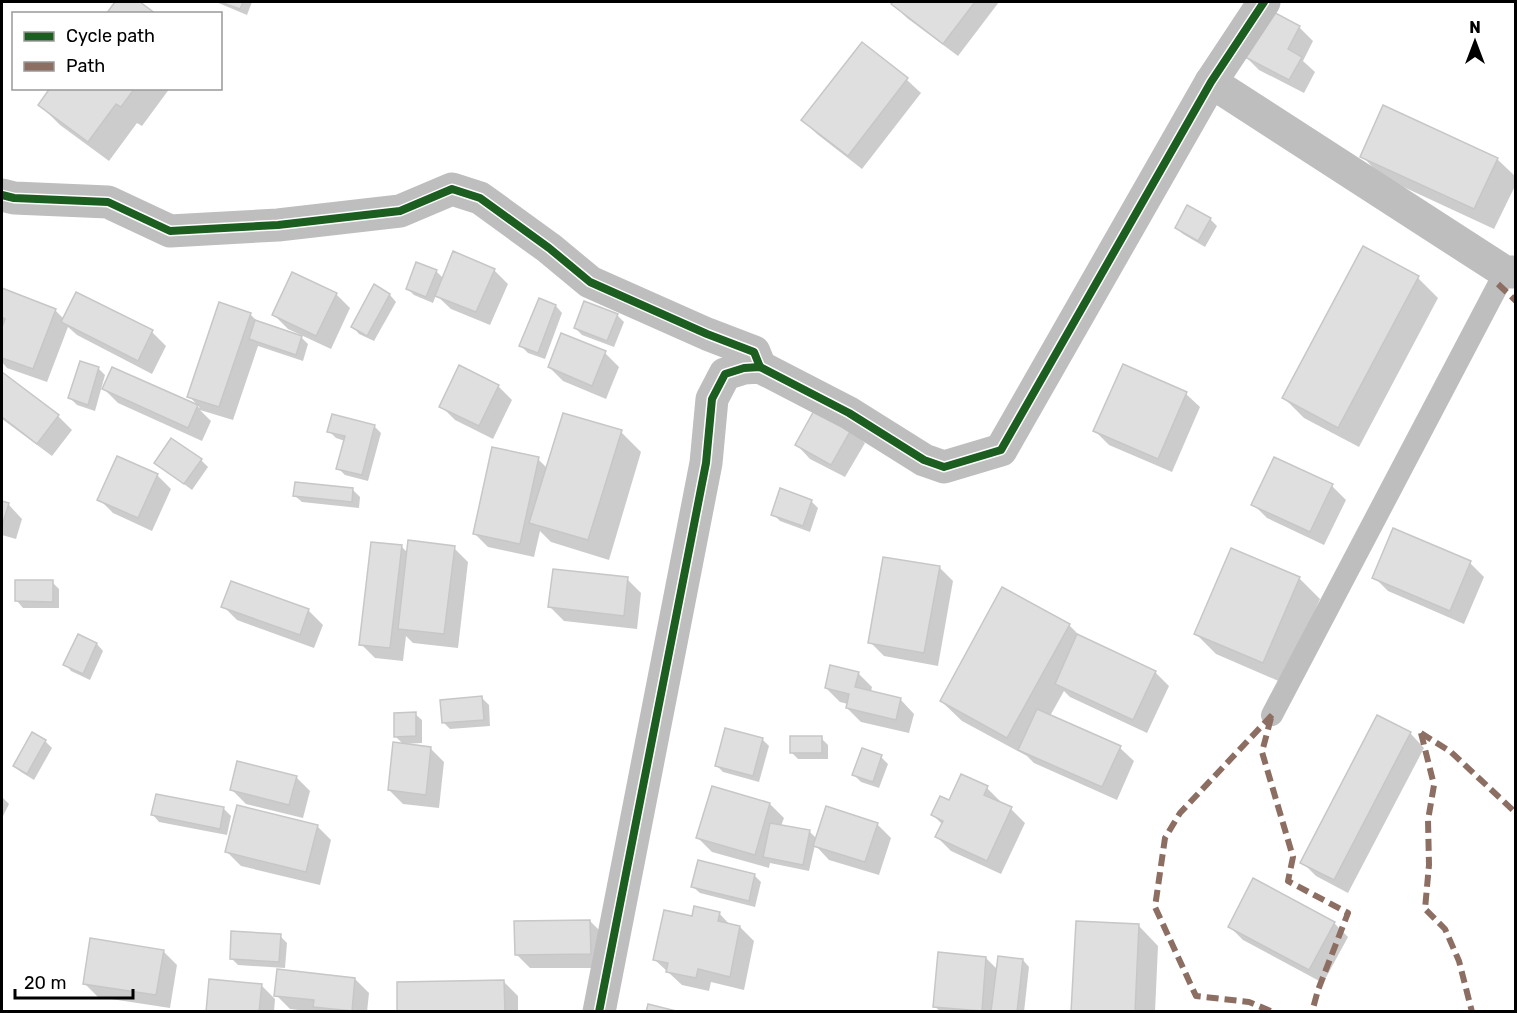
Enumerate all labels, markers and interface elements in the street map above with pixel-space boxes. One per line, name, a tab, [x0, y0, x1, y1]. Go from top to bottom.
legend	[12, 12, 222, 90]
north arrow	[1445, 12, 1505, 72]
text: N	[1469, 18, 1481, 37]
text: Cycle path	[66, 25, 155, 47]
text: Path	[66, 55, 105, 77]
scale bar	[15, 962, 134, 1000]
text: 20 m	[24, 972, 66, 994]

